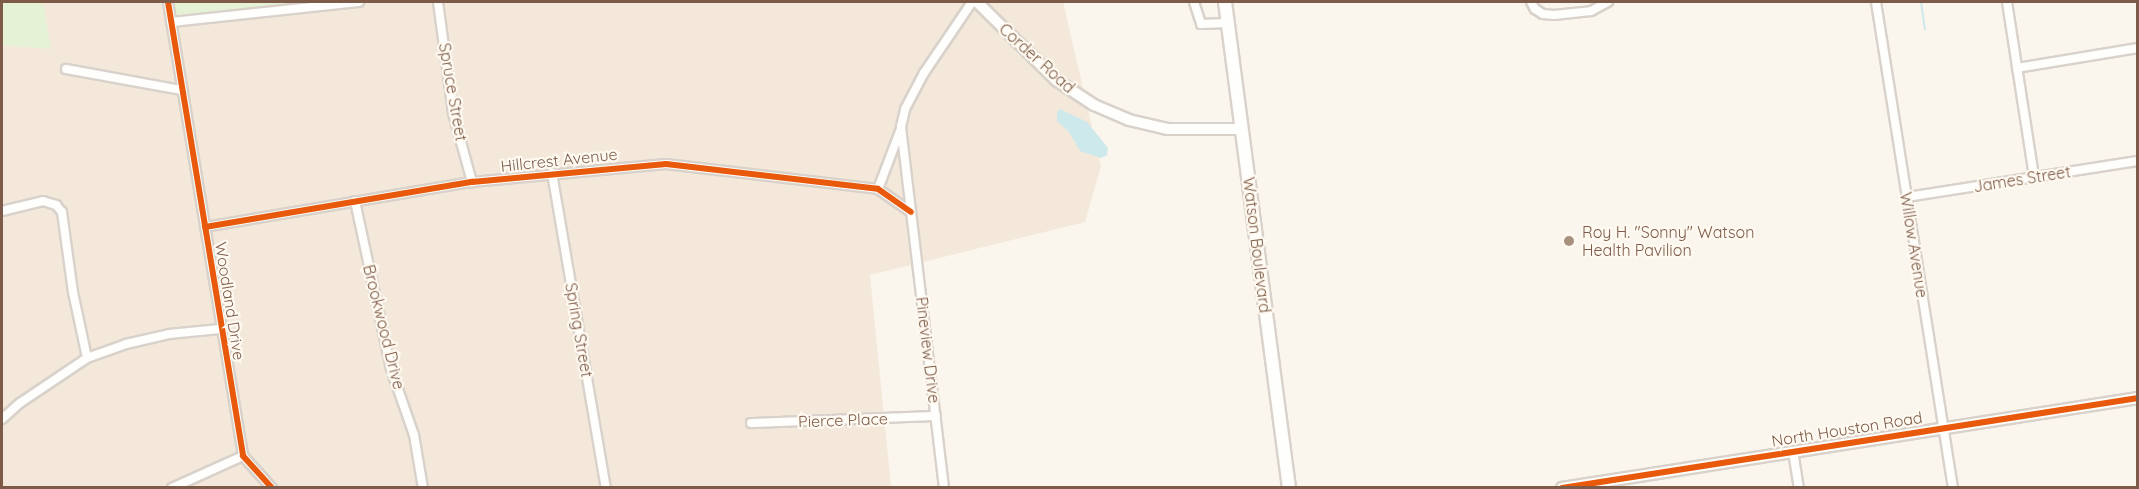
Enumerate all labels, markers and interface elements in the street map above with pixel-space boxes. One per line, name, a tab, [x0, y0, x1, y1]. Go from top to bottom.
street label: Corder Road	[995, 19, 1079, 97]
street label: Spruce Street	[435, 41, 471, 143]
street label: Hillcrest Avenue	[500, 144, 618, 176]
street label: James Street	[1972, 162, 2072, 196]
street label: Watson Boulevard	[1239, 176, 1275, 314]
street label: Willow Avenue	[1896, 191, 1932, 299]
place label: Roy H. "Sonny" Watson Health Pavilion	[1582, 222, 1754, 260]
marker: Roy H. "Sonny" Watson Health Pavilion	[1560, 232, 1578, 250]
street label: Woodland Drive	[211, 241, 249, 361]
street label: Brookwood Drive	[359, 263, 409, 391]
street label: Spring Street	[561, 281, 597, 379]
street label: Pineview Drive	[912, 296, 944, 404]
street label: North Houston Road	[1770, 408, 1924, 450]
street label: Pierce Place	[798, 409, 888, 431]

